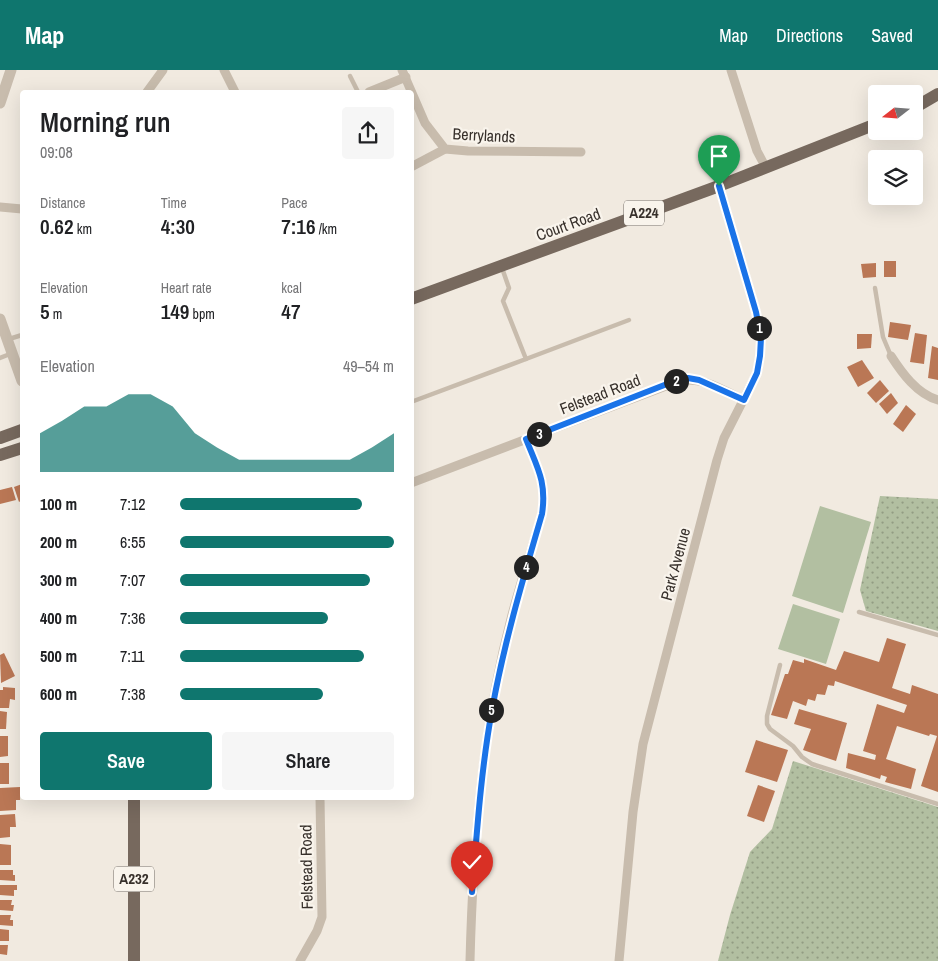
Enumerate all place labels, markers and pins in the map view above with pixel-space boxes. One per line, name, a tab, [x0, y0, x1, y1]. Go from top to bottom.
pin	[698, 135, 740, 186]
pin: 1	[746, 316, 772, 340]
pin: 2	[664, 368, 688, 394]
pin: 3	[526, 422, 552, 446]
pin: 4	[514, 554, 538, 580]
pin: 5	[478, 698, 504, 722]
pin	[451, 841, 493, 892]

